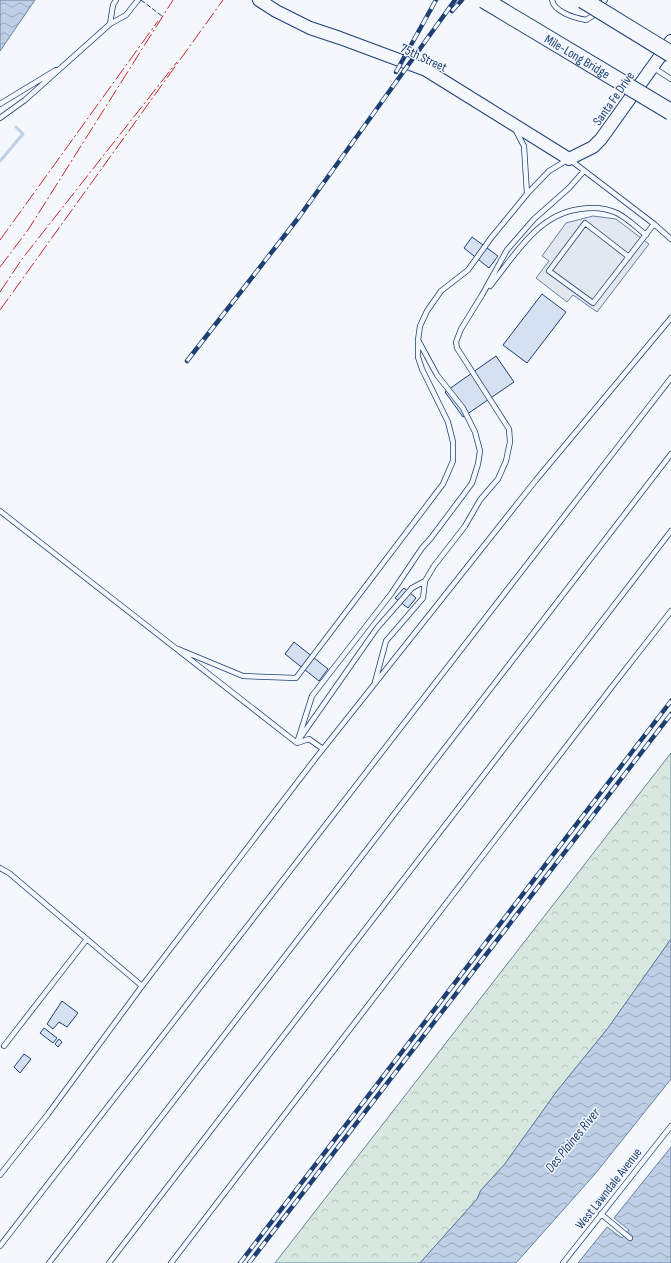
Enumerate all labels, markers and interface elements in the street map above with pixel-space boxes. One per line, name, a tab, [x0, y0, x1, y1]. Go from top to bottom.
street label: Mile-Long Bridge	[541, 31, 613, 83]
street label: 75th Street	[398, 40, 449, 76]
street label: Santa Fe Drive	[590, 69, 638, 129]
water label: Des Plaines River	[541, 1104, 604, 1176]
street label: West Lawndale Avenue	[572, 1145, 645, 1232]

